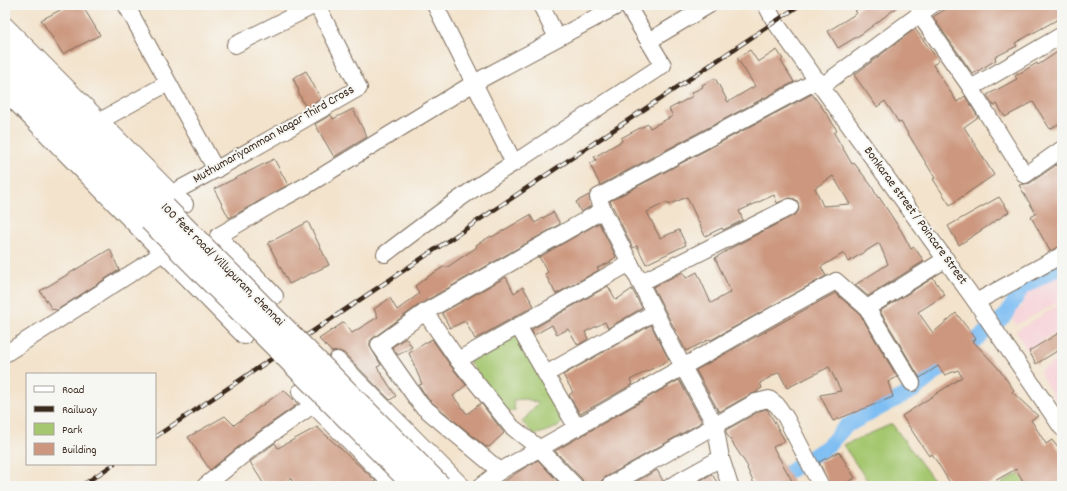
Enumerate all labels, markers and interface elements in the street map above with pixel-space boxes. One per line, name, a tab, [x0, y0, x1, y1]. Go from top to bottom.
street label: Muthumariyamman Nagar Third Cross	[190, 81, 358, 189]
street label: Bonkarae street / Poincare Street	[858, 143, 972, 289]
street label: 100 feet road/ Villupuram, chennai	[156, 199, 289, 332]
legend	[26, 373, 156, 465]
text: Road	[62, 382, 84, 399]
text: Railway	[62, 402, 98, 419]
text: Park	[62, 422, 83, 439]
text: Building	[62, 442, 97, 459]

